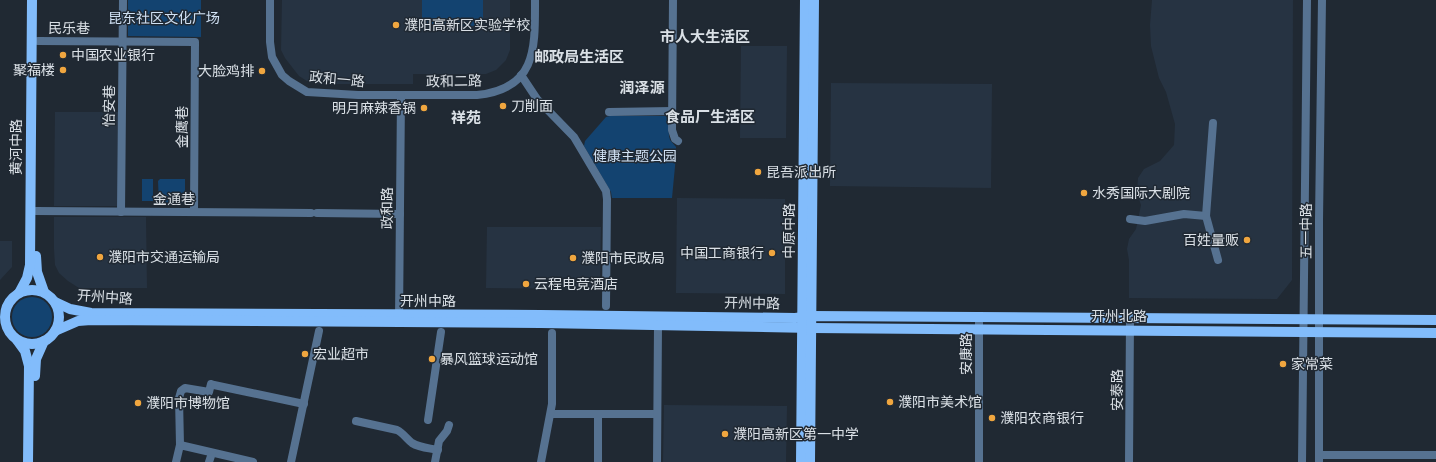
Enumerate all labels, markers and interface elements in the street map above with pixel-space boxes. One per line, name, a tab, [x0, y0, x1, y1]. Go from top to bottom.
park label: 昆东社区文化广场	[108, 8, 220, 28]
place label: 濮阳高新区实验学校	[404, 15, 530, 35]
street label: 民乐巷	[48, 18, 90, 38]
marker: 濮阳高新区实验学校	[391, 20, 401, 30]
district label: 市人大生活区	[660, 26, 750, 48]
place label: 中国农业银行	[71, 45, 155, 65]
district label: 邮政局生活区	[534, 46, 624, 68]
marker: 中国农业银行	[58, 50, 68, 60]
place label: 聚福楼	[13, 60, 55, 80]
place label: 大脸鸡排	[198, 61, 254, 81]
marker: 聚福楼	[58, 65, 68, 75]
marker: 大脸鸡排	[257, 66, 267, 76]
street label: 政和一路	[308, 67, 366, 91]
street label: 政和二路	[426, 71, 482, 91]
district label: 润泽源	[619, 77, 665, 99]
street label: 怡安巷	[99, 85, 119, 127]
place label: 刀削面	[511, 96, 553, 116]
place label: 明月麻辣香锅	[332, 98, 416, 118]
marker: 刀削面	[498, 101, 508, 111]
marker: 明月麻辣香锅	[419, 103, 429, 113]
street label: 金鹰巷	[172, 106, 192, 148]
district label: 食品厂生活区	[665, 106, 755, 128]
district label: 祥苑	[451, 107, 481, 129]
street label: 黄河中路	[6, 119, 26, 175]
park label: 健康主题公园	[593, 146, 677, 166]
place label: 昆吾派出所	[766, 162, 836, 182]
marker: 昆吾派出所	[753, 167, 763, 177]
place label: 水秀国际大剧院	[1092, 183, 1190, 203]
street label: 政和路	[377, 187, 397, 229]
marker: 水秀国际大剧院	[1079, 188, 1089, 198]
street label: 金通巷	[153, 189, 195, 209]
street label: 中原中路	[779, 203, 799, 259]
street label: 五一中路	[1296, 203, 1316, 259]
place label: 百姓量贩	[1183, 230, 1239, 250]
marker: 百姓量贩	[1242, 235, 1252, 245]
place label: 中国工商银行	[680, 243, 764, 263]
place label: 濮阳市交通运输局	[108, 247, 220, 267]
place label: 濮阳市民政局	[581, 248, 665, 268]
marker: 中国工商银行	[767, 248, 777, 258]
marker: 濮阳市交通运输局	[95, 252, 105, 262]
marker: 濮阳市民政局	[568, 253, 578, 263]
place label: 云程电竞酒店	[534, 274, 618, 294]
marker: 云程电竞酒店	[521, 279, 531, 289]
street label: 开州中路	[76, 285, 134, 309]
street label: 开州中路	[400, 291, 456, 311]
street label: 开州中路	[724, 293, 780, 313]
street label: 开州北路	[1091, 306, 1147, 326]
street label: 安康路	[956, 333, 976, 375]
place label: 宏业超市	[313, 344, 369, 364]
marker: 宏业超市	[300, 349, 310, 359]
place label: 暴风篮球运动馆	[440, 349, 538, 369]
marker: 暴风篮球运动馆	[427, 354, 437, 364]
place label: 家常菜	[1291, 354, 1333, 374]
marker: 家常菜	[1278, 359, 1288, 369]
street label: 安泰路	[1107, 369, 1127, 411]
place label: 濮阳市美术馆	[898, 392, 982, 412]
place label: 濮阳市博物馆	[146, 393, 230, 413]
marker: 濮阳市美术馆	[885, 397, 895, 407]
marker: 濮阳市博物馆	[133, 398, 143, 408]
place label: 濮阳农商银行	[1000, 408, 1084, 428]
marker: 濮阳农商银行	[987, 413, 997, 423]
place label: 濮阳高新区第一中学	[733, 424, 859, 444]
marker: 濮阳高新区第一中学	[720, 429, 730, 439]

